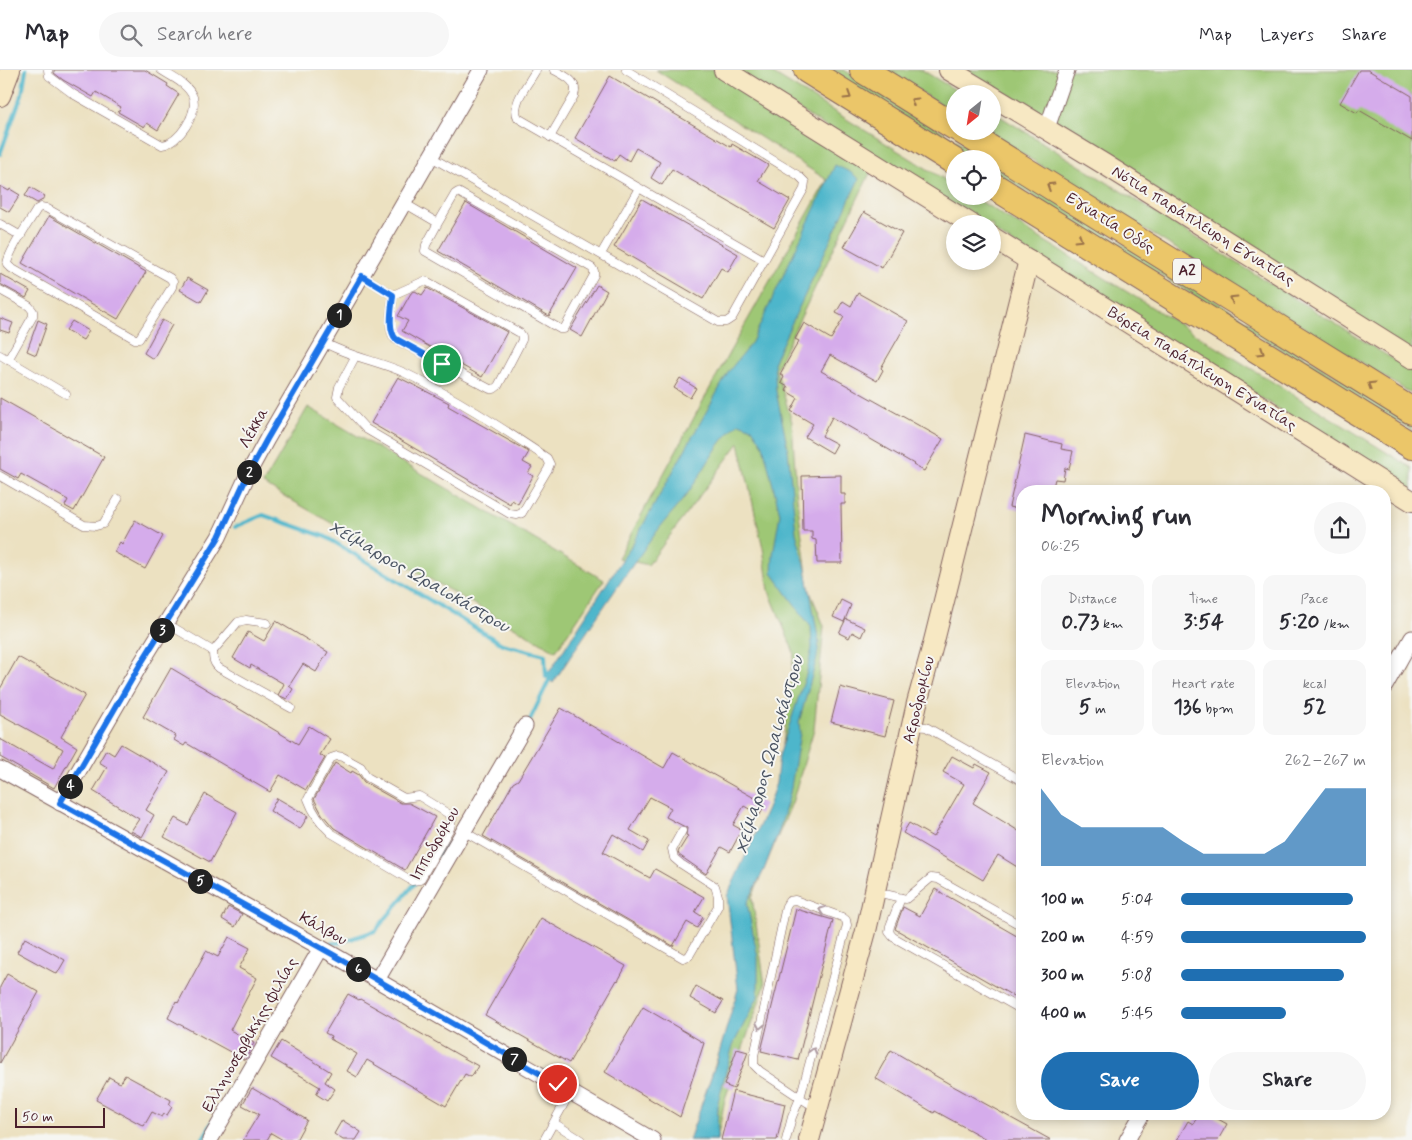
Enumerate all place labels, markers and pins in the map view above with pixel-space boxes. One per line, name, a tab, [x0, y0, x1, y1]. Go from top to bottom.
pin: 1	[326, 302, 352, 328]
pin	[421, 343, 463, 385]
pin: 2	[236, 460, 262, 484]
pin: 3	[150, 618, 174, 642]
pin: 4	[58, 774, 82, 798]
pin: 5	[188, 868, 212, 894]
pin: 6	[346, 956, 370, 982]
pin: 7	[502, 1046, 526, 1072]
pin	[537, 1063, 579, 1105]

